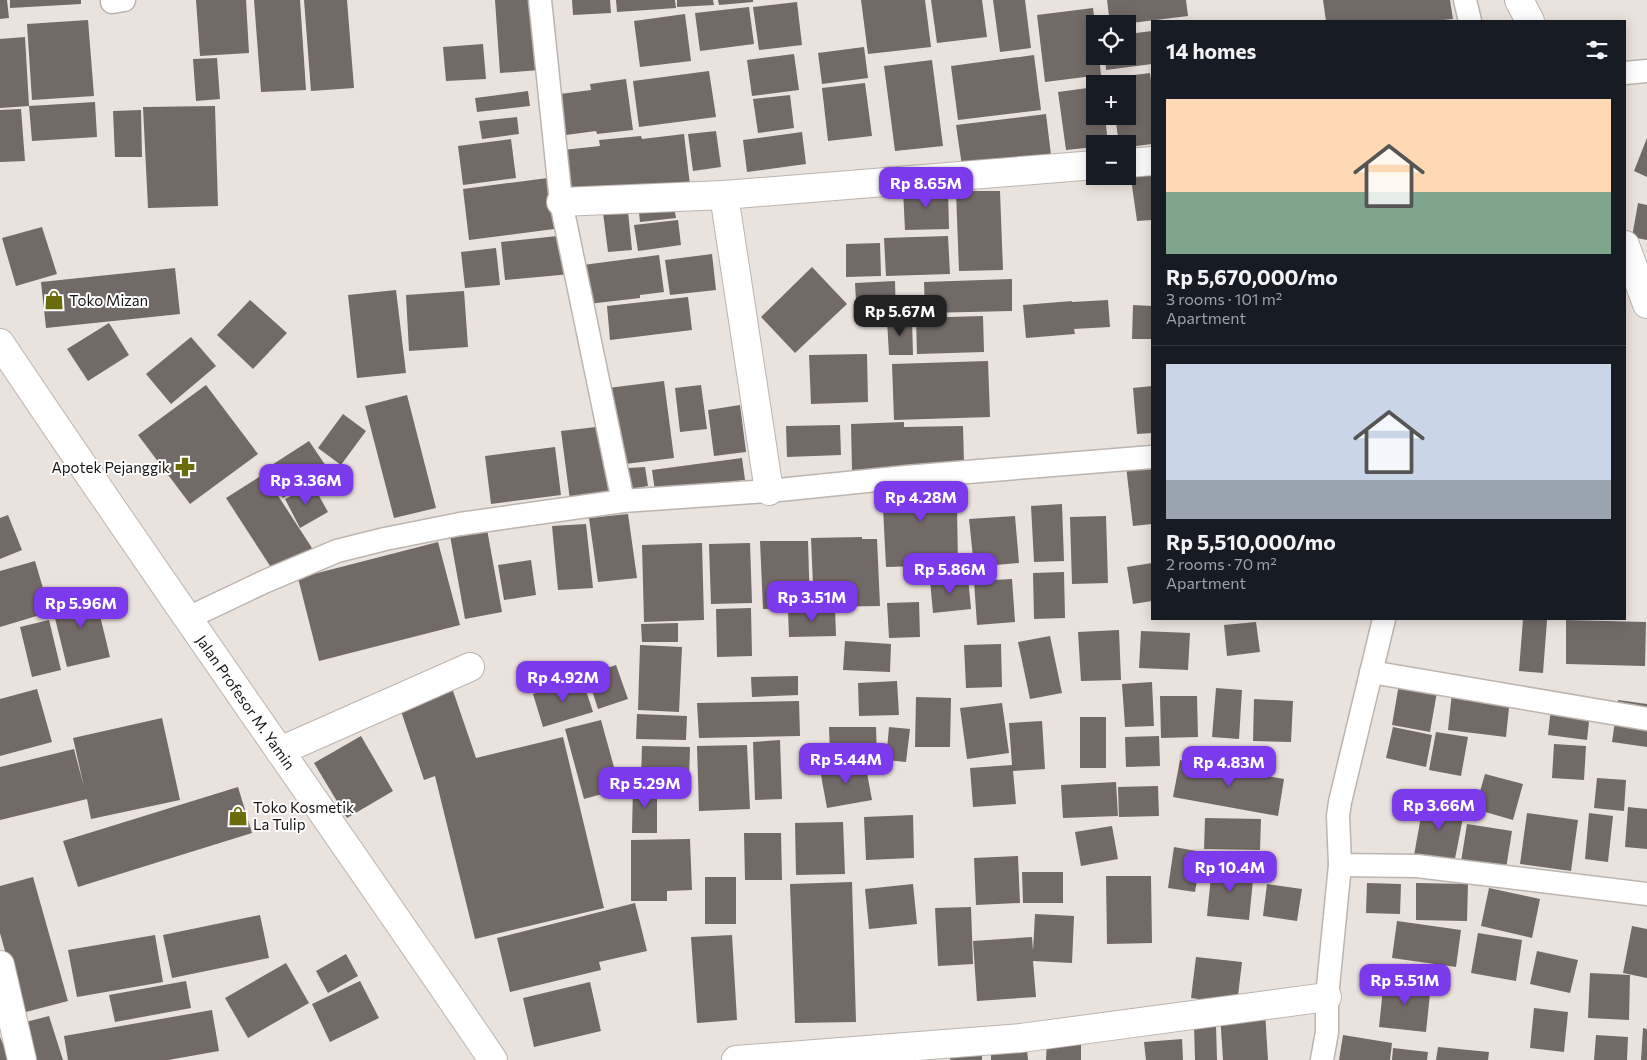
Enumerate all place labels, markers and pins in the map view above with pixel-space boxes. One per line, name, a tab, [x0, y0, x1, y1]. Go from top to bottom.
pin: Rp 8.65M	[874, 166, 978, 209]
shop icon: Toko Mizan	[43, 289, 65, 311]
place label: Toko Mizan	[69, 291, 148, 309]
pin: Rp 5.67M	[848, 294, 952, 337]
pharmacy icon: Apotek Pejanggik	[174, 456, 196, 478]
place label: Apotek Pejanggik	[51, 458, 170, 476]
pin: Rp 3.36M	[254, 464, 358, 506]
pin: Rp 4.28M	[869, 480, 973, 523]
pin: Rp 5.86M	[898, 552, 1002, 595]
pin: Rp 3.51M	[760, 580, 864, 623]
pin: Rp 5.96M	[29, 586, 133, 629]
pin: Rp 4.92M	[511, 660, 615, 703]
pin: Rp 5.44M	[794, 742, 898, 785]
pin: Rp 4.83M	[1177, 746, 1281, 788]
pin: Rp 5.29M	[593, 766, 697, 809]
pin: Rp 3.66M	[1387, 788, 1491, 831]
place label: Toko Kosmetik La Tulip	[253, 798, 354, 833]
shop icon: Toko Kosmetik La Tulip	[227, 805, 249, 827]
pin: Rp 10.4M	[1178, 850, 1282, 893]
pin: Rp 5.51M	[1353, 964, 1457, 1006]

